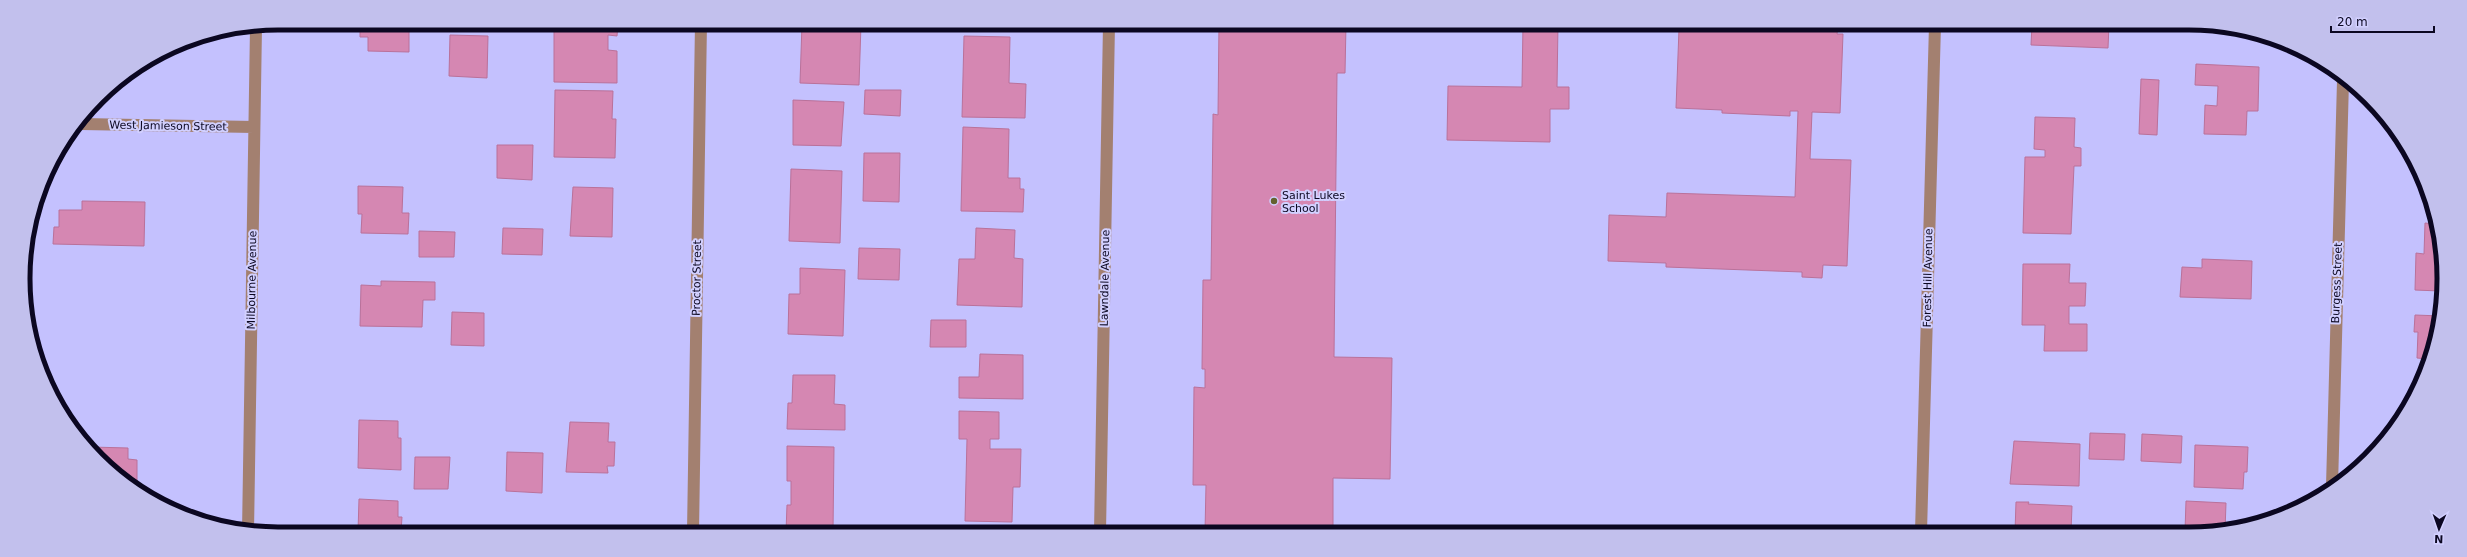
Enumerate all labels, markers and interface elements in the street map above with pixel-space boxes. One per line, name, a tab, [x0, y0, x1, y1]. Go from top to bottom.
scale bar	[2331, 8, 2434, 34]
text: 20 m	[2337, 15, 2368, 29]
street label: West Jamieson Street	[109, 118, 227, 134]
place label: Saint Lukes School	[1282, 189, 1345, 215]
marker: Saint Lukes School	[1269, 196, 1279, 206]
street label: Forest Hill Avenue	[1921, 228, 1935, 328]
street label: Lawndale Avenue	[1098, 229, 1112, 326]
street label: Milbourne Avenue	[245, 230, 259, 329]
street label: Proctor Street	[690, 239, 704, 316]
street label: Burgess Street	[2329, 242, 2345, 324]
north arrow	[2419, 509, 2459, 549]
text: N	[2434, 532, 2444, 545]

